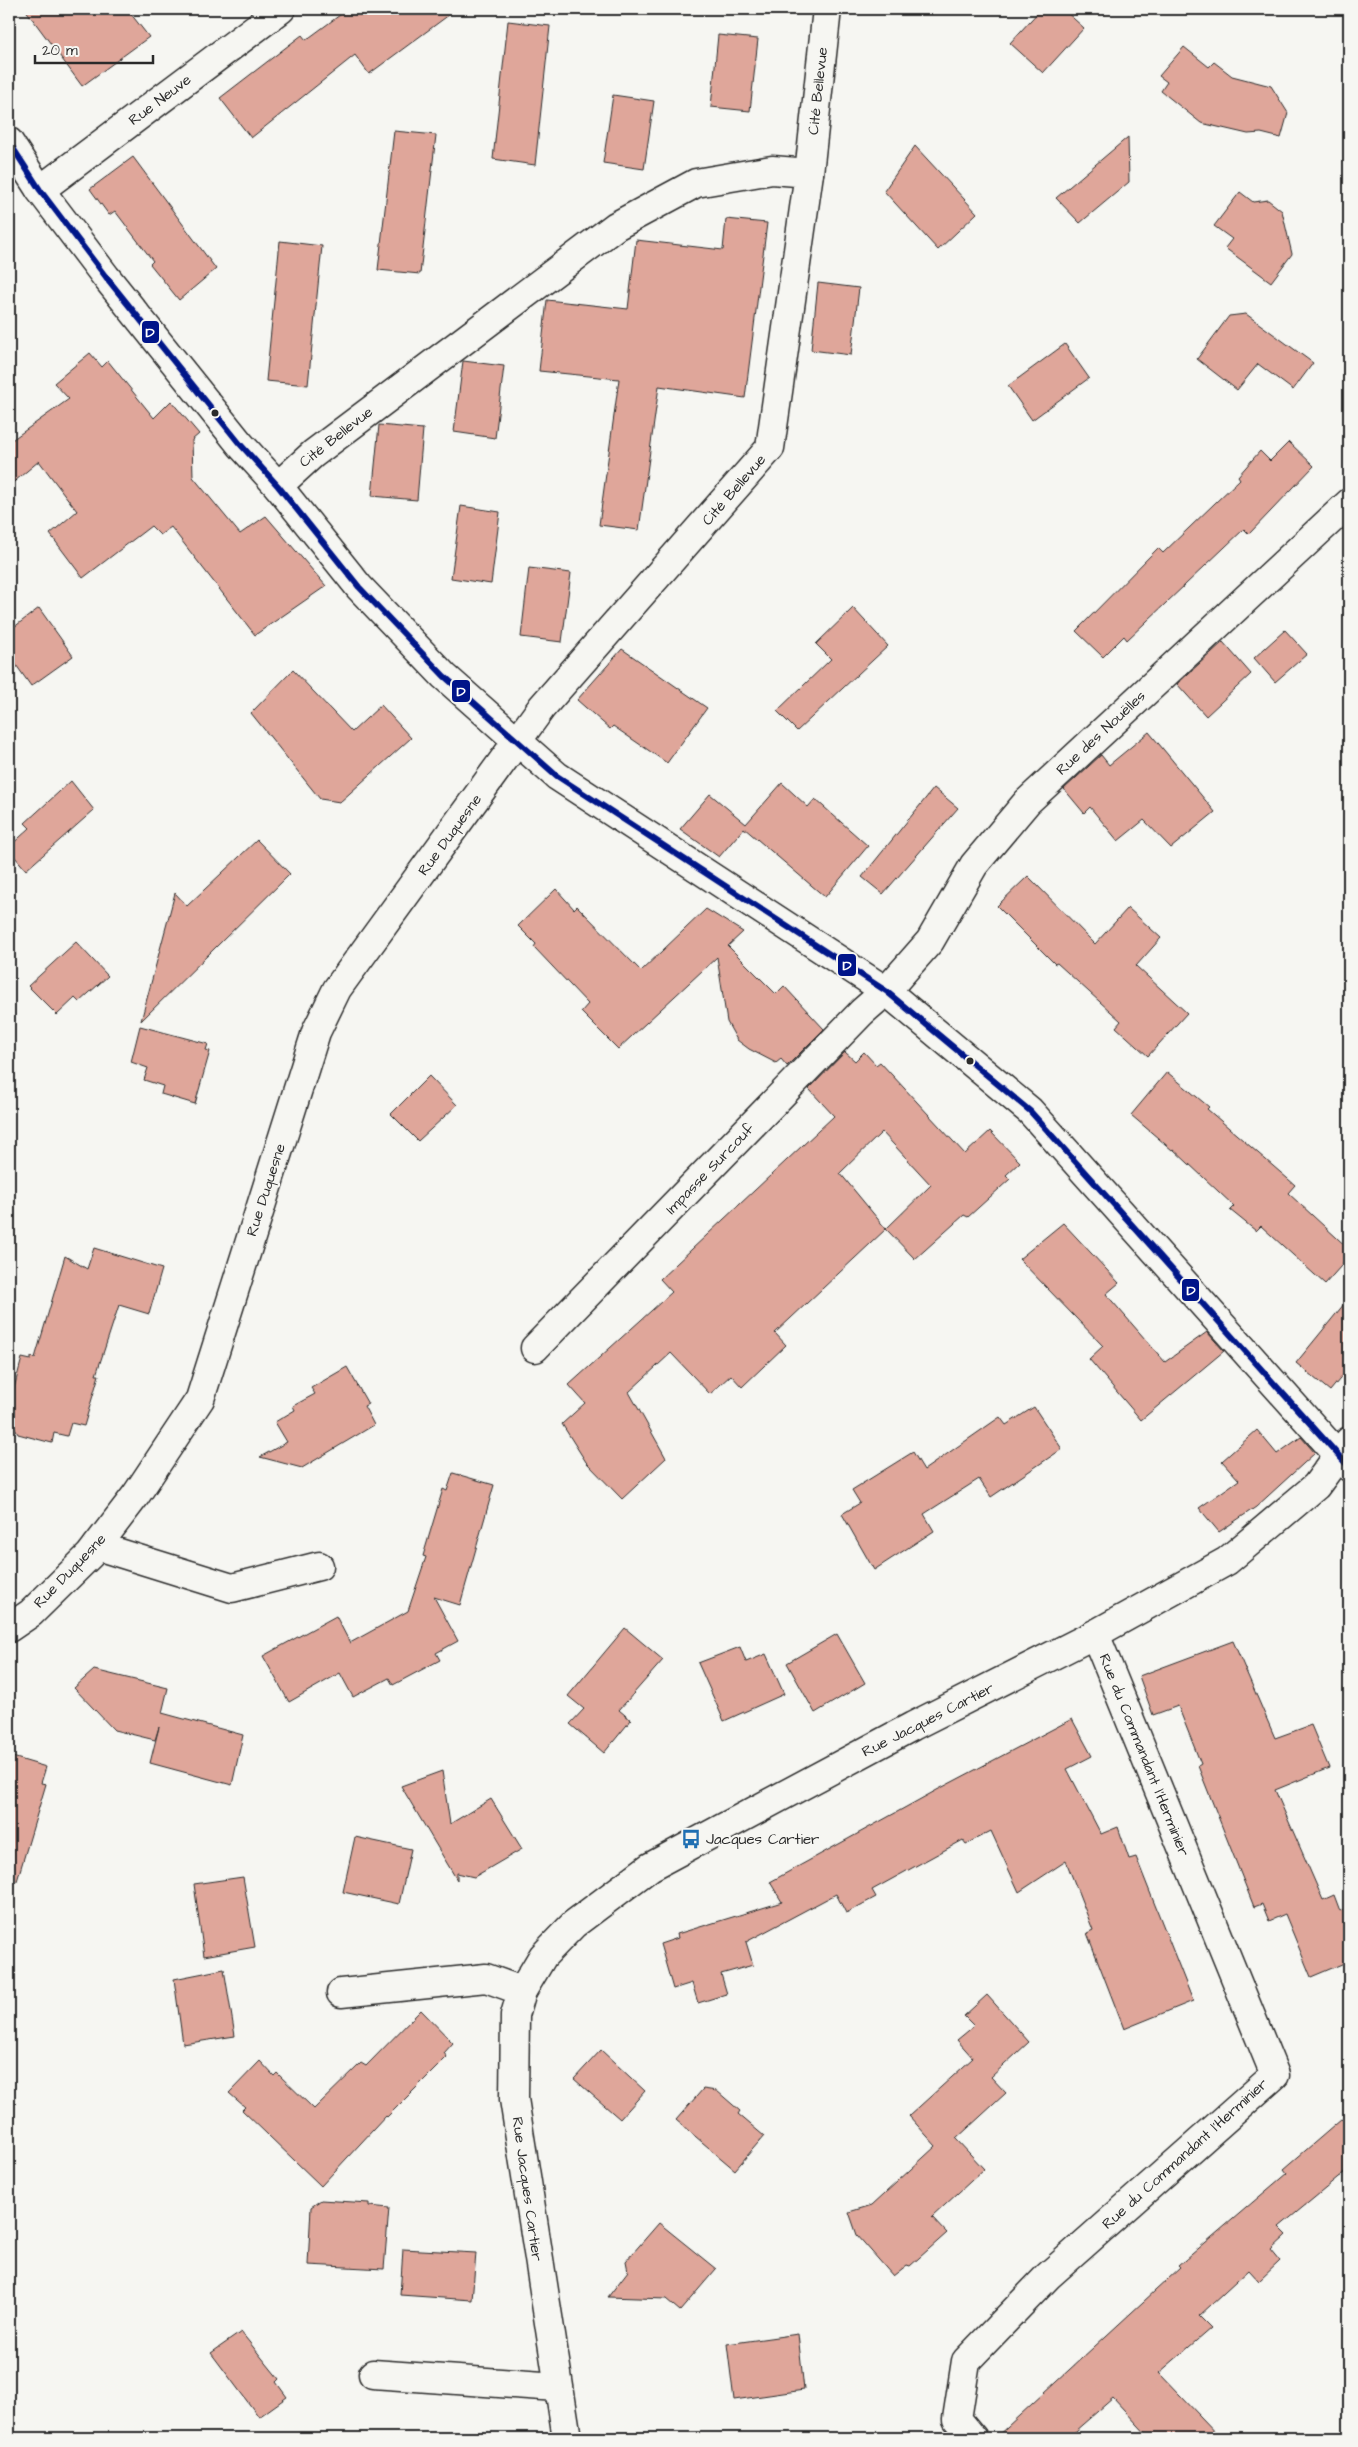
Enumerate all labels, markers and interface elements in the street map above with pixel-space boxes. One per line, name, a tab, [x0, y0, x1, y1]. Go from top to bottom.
scale bar	[35, 32, 152, 64]
text: 20 m	[42, 40, 78, 61]
street label: Cité Bellevue	[803, 46, 833, 136]
street label: Rue Neuve	[124, 70, 196, 130]
line badge: D	[141, 320, 160, 344]
text: D	[145, 323, 155, 343]
street label: Cité Bellevue	[295, 402, 377, 472]
unlabelled marker	[210, 408, 220, 418]
street label: Cité Bellevue	[697, 450, 771, 530]
line badge: D	[451, 679, 471, 703]
text: D	[456, 682, 466, 702]
street label: Rue des Nouëlles	[1052, 686, 1151, 780]
street label: Rue Duquesne	[413, 790, 487, 880]
line badge: D	[837, 953, 857, 977]
text: D	[842, 956, 852, 976]
unlabelled marker	[965, 1056, 975, 1066]
street label: Impasse Surcouf	[661, 1119, 759, 1219]
street label: Rue Duquesne	[241, 1141, 291, 1239]
line badge: D	[1181, 1278, 1200, 1302]
text: D	[1186, 1281, 1196, 1301]
street label: Rue Duquesne	[29, 1529, 111, 1613]
street label: Rue du Commandant l'Herminier	[1094, 1651, 1194, 1859]
street label: Rue Jacques Cartier	[858, 1678, 998, 1762]
bus stop icon: Jacques Cartier	[680, 1828, 702, 1850]
place label: Jacques Cartier	[706, 1829, 819, 1850]
street label: Rue du Commandant l'Herminier	[1098, 2074, 1272, 2234]
street label: Rue Jacques Cartier	[506, 2115, 548, 2263]

